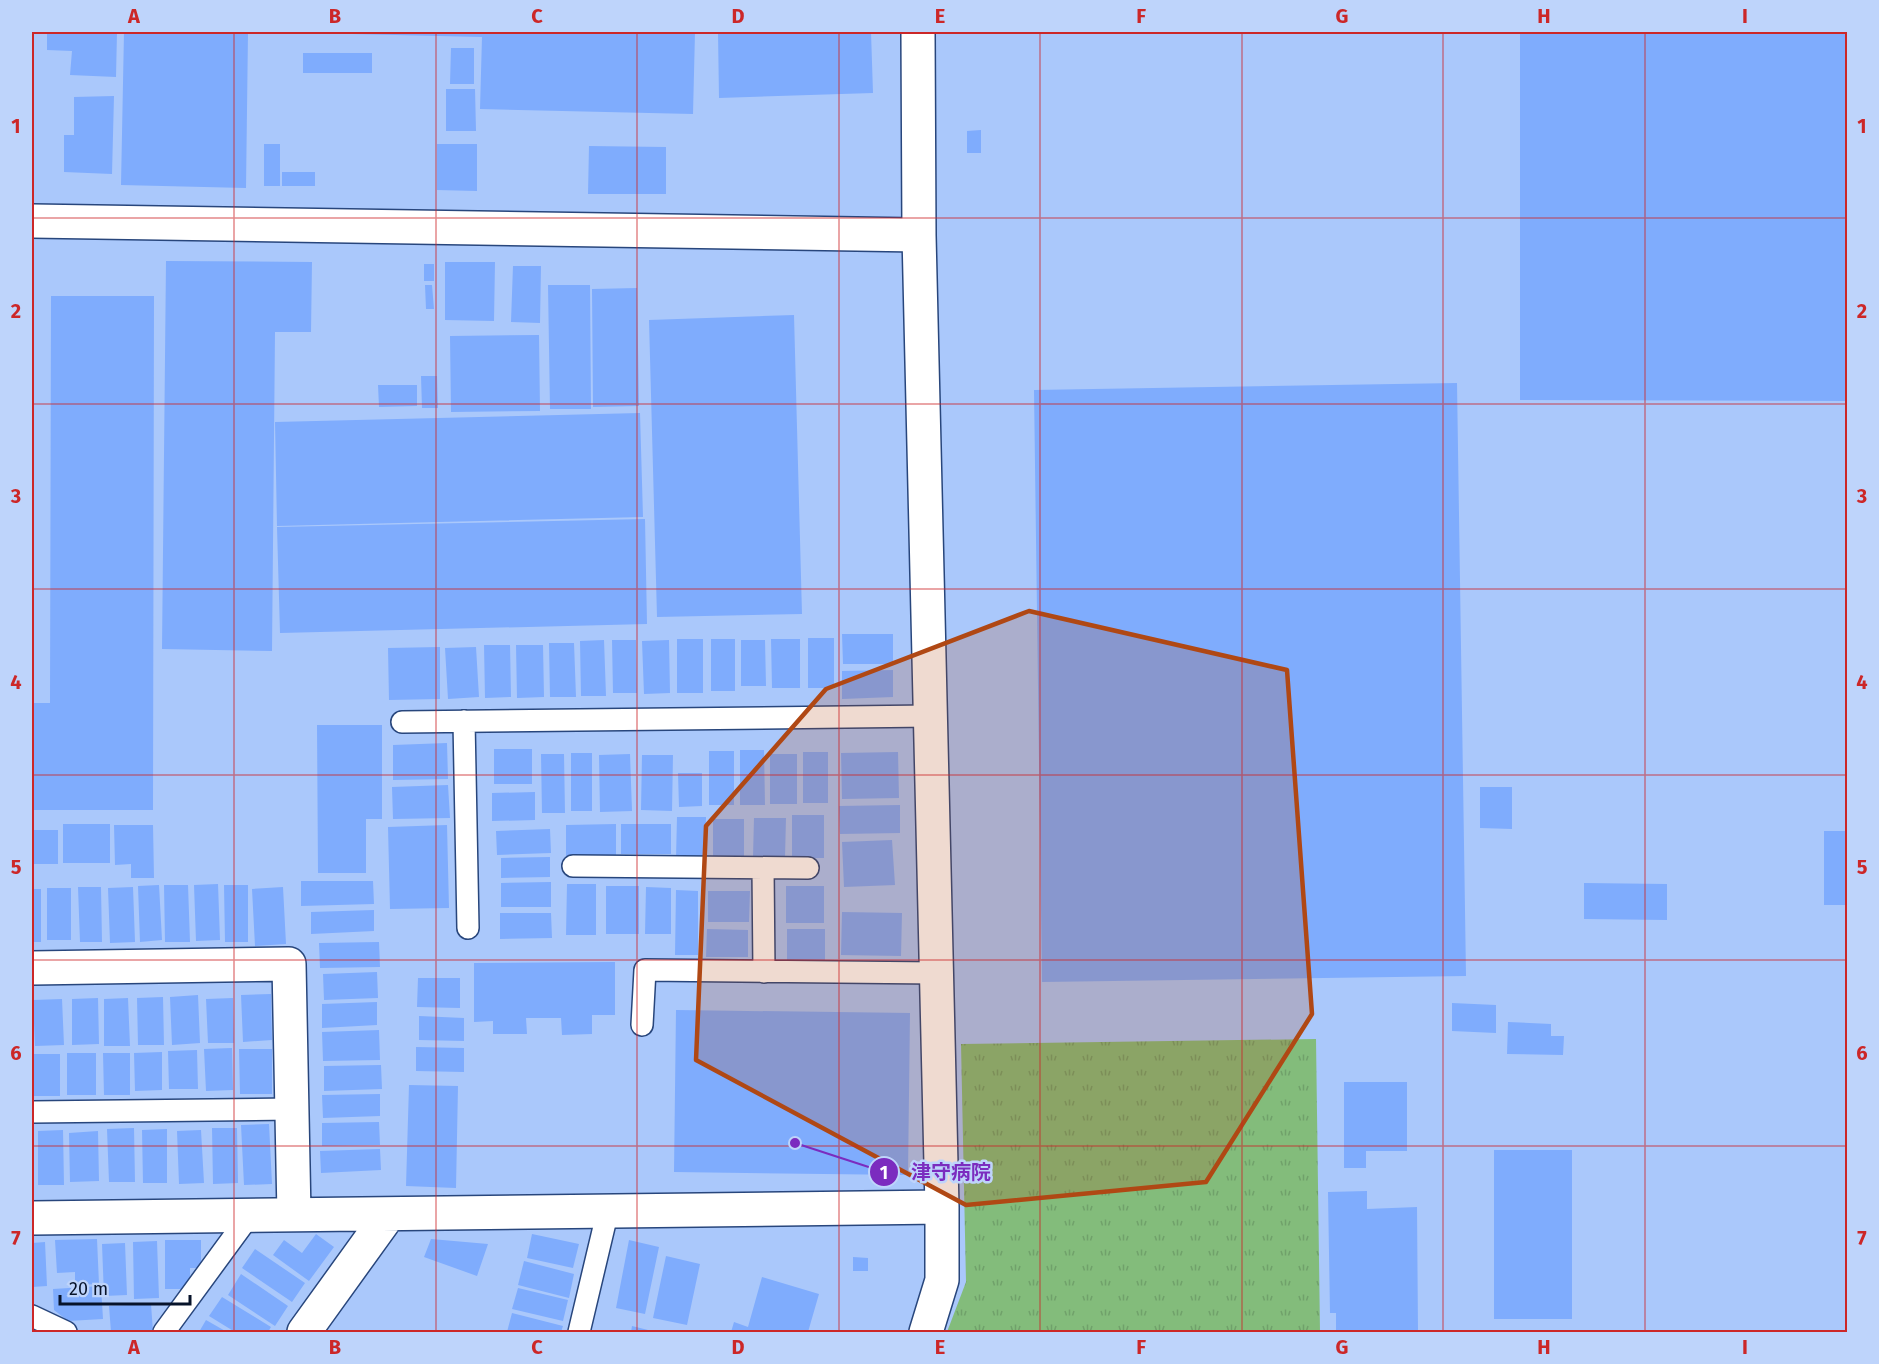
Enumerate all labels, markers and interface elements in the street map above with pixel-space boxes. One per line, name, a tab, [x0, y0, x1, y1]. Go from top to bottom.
text: A	[127, 4, 141, 28]
text: B	[329, 4, 341, 28]
text: C	[531, 4, 543, 28]
text: D	[731, 4, 745, 28]
text: E	[935, 4, 945, 28]
text: F	[1136, 4, 1146, 28]
text: G	[1336, 4, 1348, 28]
text: H	[1537, 4, 1551, 28]
text: I	[1742, 4, 1748, 28]
text: 1	[11, 114, 21, 138]
text: 1	[1857, 114, 1867, 138]
text: 2	[11, 299, 21, 323]
text: 2	[1857, 299, 1867, 323]
text: 3	[10, 484, 21, 508]
text: 3	[1856, 484, 1867, 508]
text: 4	[10, 670, 22, 694]
text: 4	[1856, 670, 1868, 694]
text: 5	[11, 855, 22, 879]
text: 5	[1857, 855, 1868, 879]
text: 6	[10, 1041, 22, 1065]
text: 6	[1856, 1041, 1868, 1065]
callout: 津守病院	[869, 1153, 1003, 1191]
text: 津守病院	[911, 1160, 991, 1184]
text: 1	[880, 1162, 888, 1184]
text: 7	[11, 1226, 21, 1250]
text: 7	[1857, 1226, 1867, 1250]
scale bar	[60, 1268, 190, 1306]
text: 20 m	[69, 1278, 108, 1300]
text: A	[127, 1335, 141, 1359]
text: B	[329, 1335, 341, 1359]
text: C	[531, 1335, 543, 1359]
text: D	[731, 1335, 745, 1359]
text: E	[935, 1335, 945, 1359]
text: F	[1136, 1335, 1146, 1359]
text: G	[1336, 1335, 1348, 1359]
text: H	[1537, 1335, 1551, 1359]
text: I	[1742, 1335, 1748, 1359]

